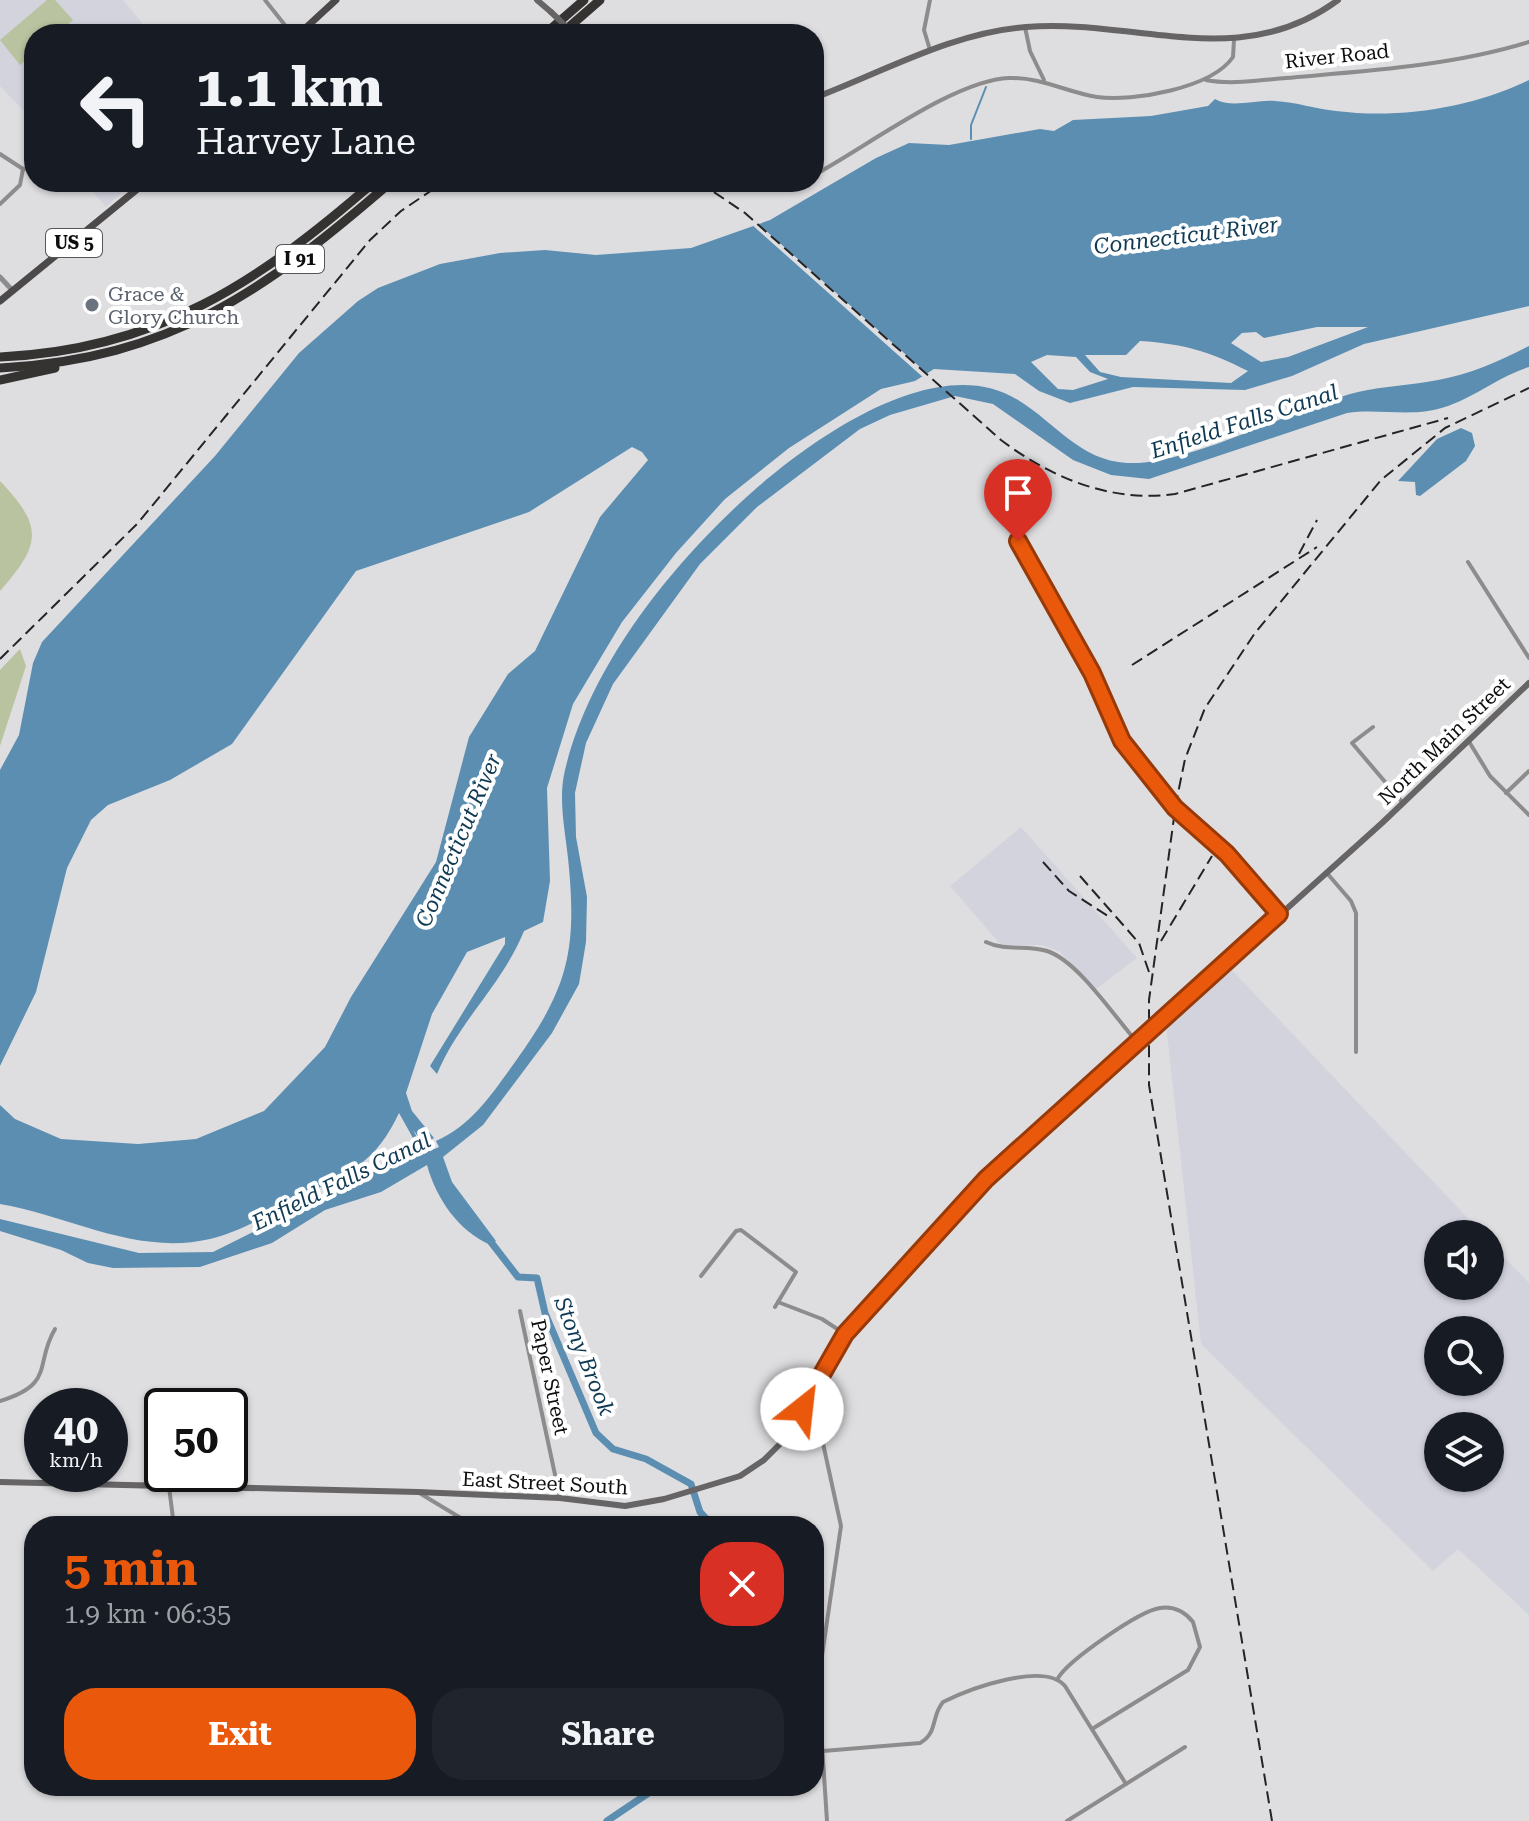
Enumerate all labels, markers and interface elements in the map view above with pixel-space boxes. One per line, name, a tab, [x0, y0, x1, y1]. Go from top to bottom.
street label: River Road	[1284, 39, 1391, 73]
text: 1.1 km	[196, 54, 383, 120]
icon: left	[64, 56, 168, 160]
text: Harvey Lane	[196, 121, 416, 163]
water label: Connecticut River	[1092, 212, 1280, 259]
road number: US 5	[46, 229, 102, 257]
road number: I 91	[276, 245, 324, 273]
place label: Grace & Glory Church	[108, 282, 239, 329]
marker: Grace & Glory Church	[83, 296, 101, 314]
water label: Enfield Falls Canal	[1146, 379, 1341, 464]
pin	[984, 459, 1052, 541]
icon: arrive	[996, 471, 1040, 515]
street label: North Main Street	[1373, 672, 1515, 810]
water label: Connecticut River	[411, 750, 506, 931]
water label: Enfield Falls Canal	[247, 1127, 435, 1236]
map controls	[1424, 1220, 1504, 1492]
button: sound	[1424, 1220, 1504, 1300]
water label: Stony Brook	[549, 1292, 620, 1419]
button: search	[1424, 1316, 1504, 1396]
street label: Paper Street	[526, 1317, 574, 1438]
position arrow	[760, 1367, 844, 1451]
speed limit sign: 50	[144, 1388, 248, 1492]
text: 40	[54, 1406, 98, 1453]
button: layers	[1424, 1412, 1504, 1492]
text: km/h	[49, 1448, 103, 1472]
street label: East Street South	[461, 1467, 629, 1499]
text: 5 min	[64, 1541, 197, 1597]
button: close	[700, 1542, 784, 1626]
text: 1.9 km · 06:35	[64, 1599, 231, 1629]
button: Exit	[64, 1688, 416, 1780]
button: Share	[432, 1688, 784, 1780]

